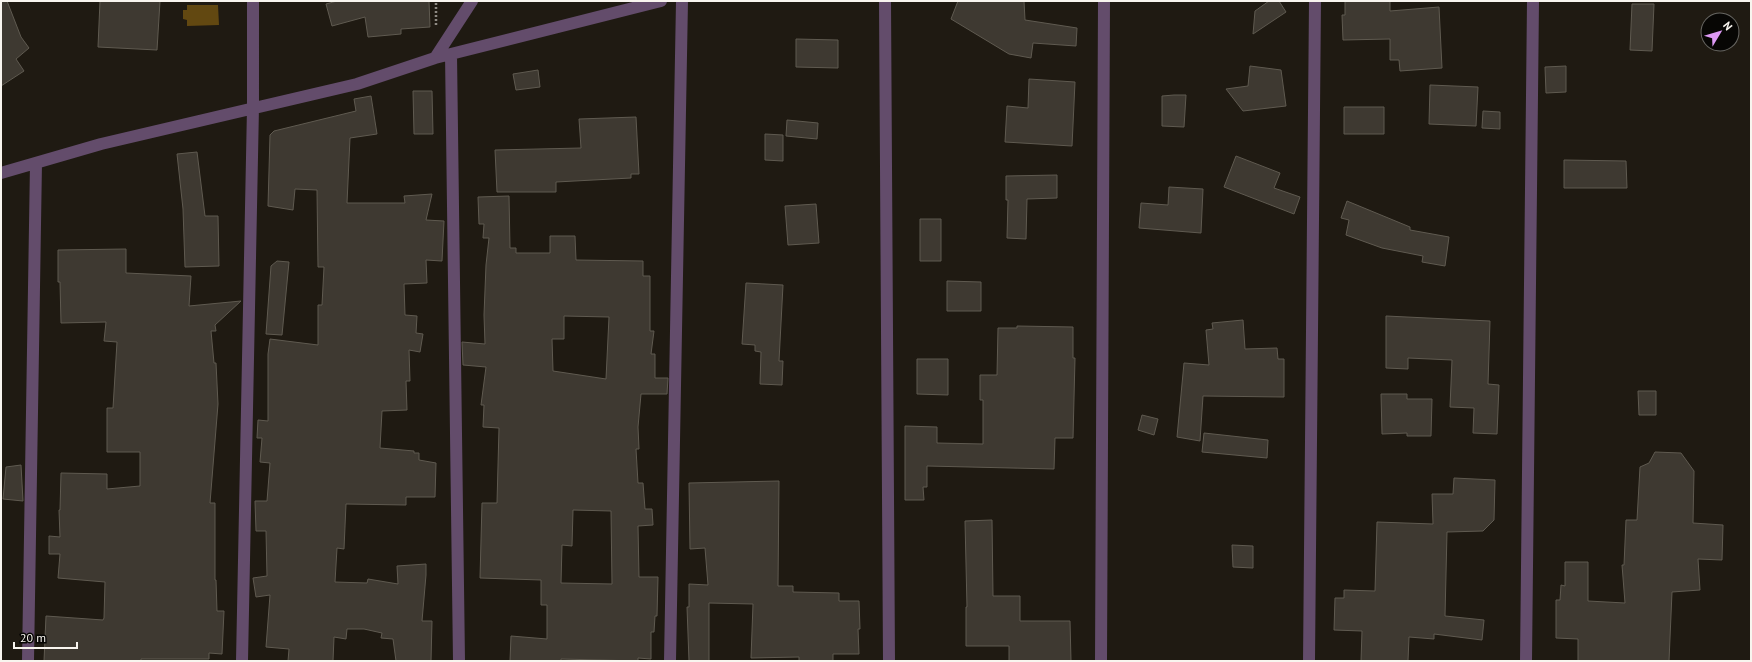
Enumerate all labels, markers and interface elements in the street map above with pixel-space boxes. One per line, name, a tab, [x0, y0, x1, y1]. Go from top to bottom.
north arrow	[1700, 12, 1740, 52]
text: N	[1720, 19, 1736, 33]
scale bar	[14, 624, 77, 650]
text: 20 m	[20, 630, 46, 645]

